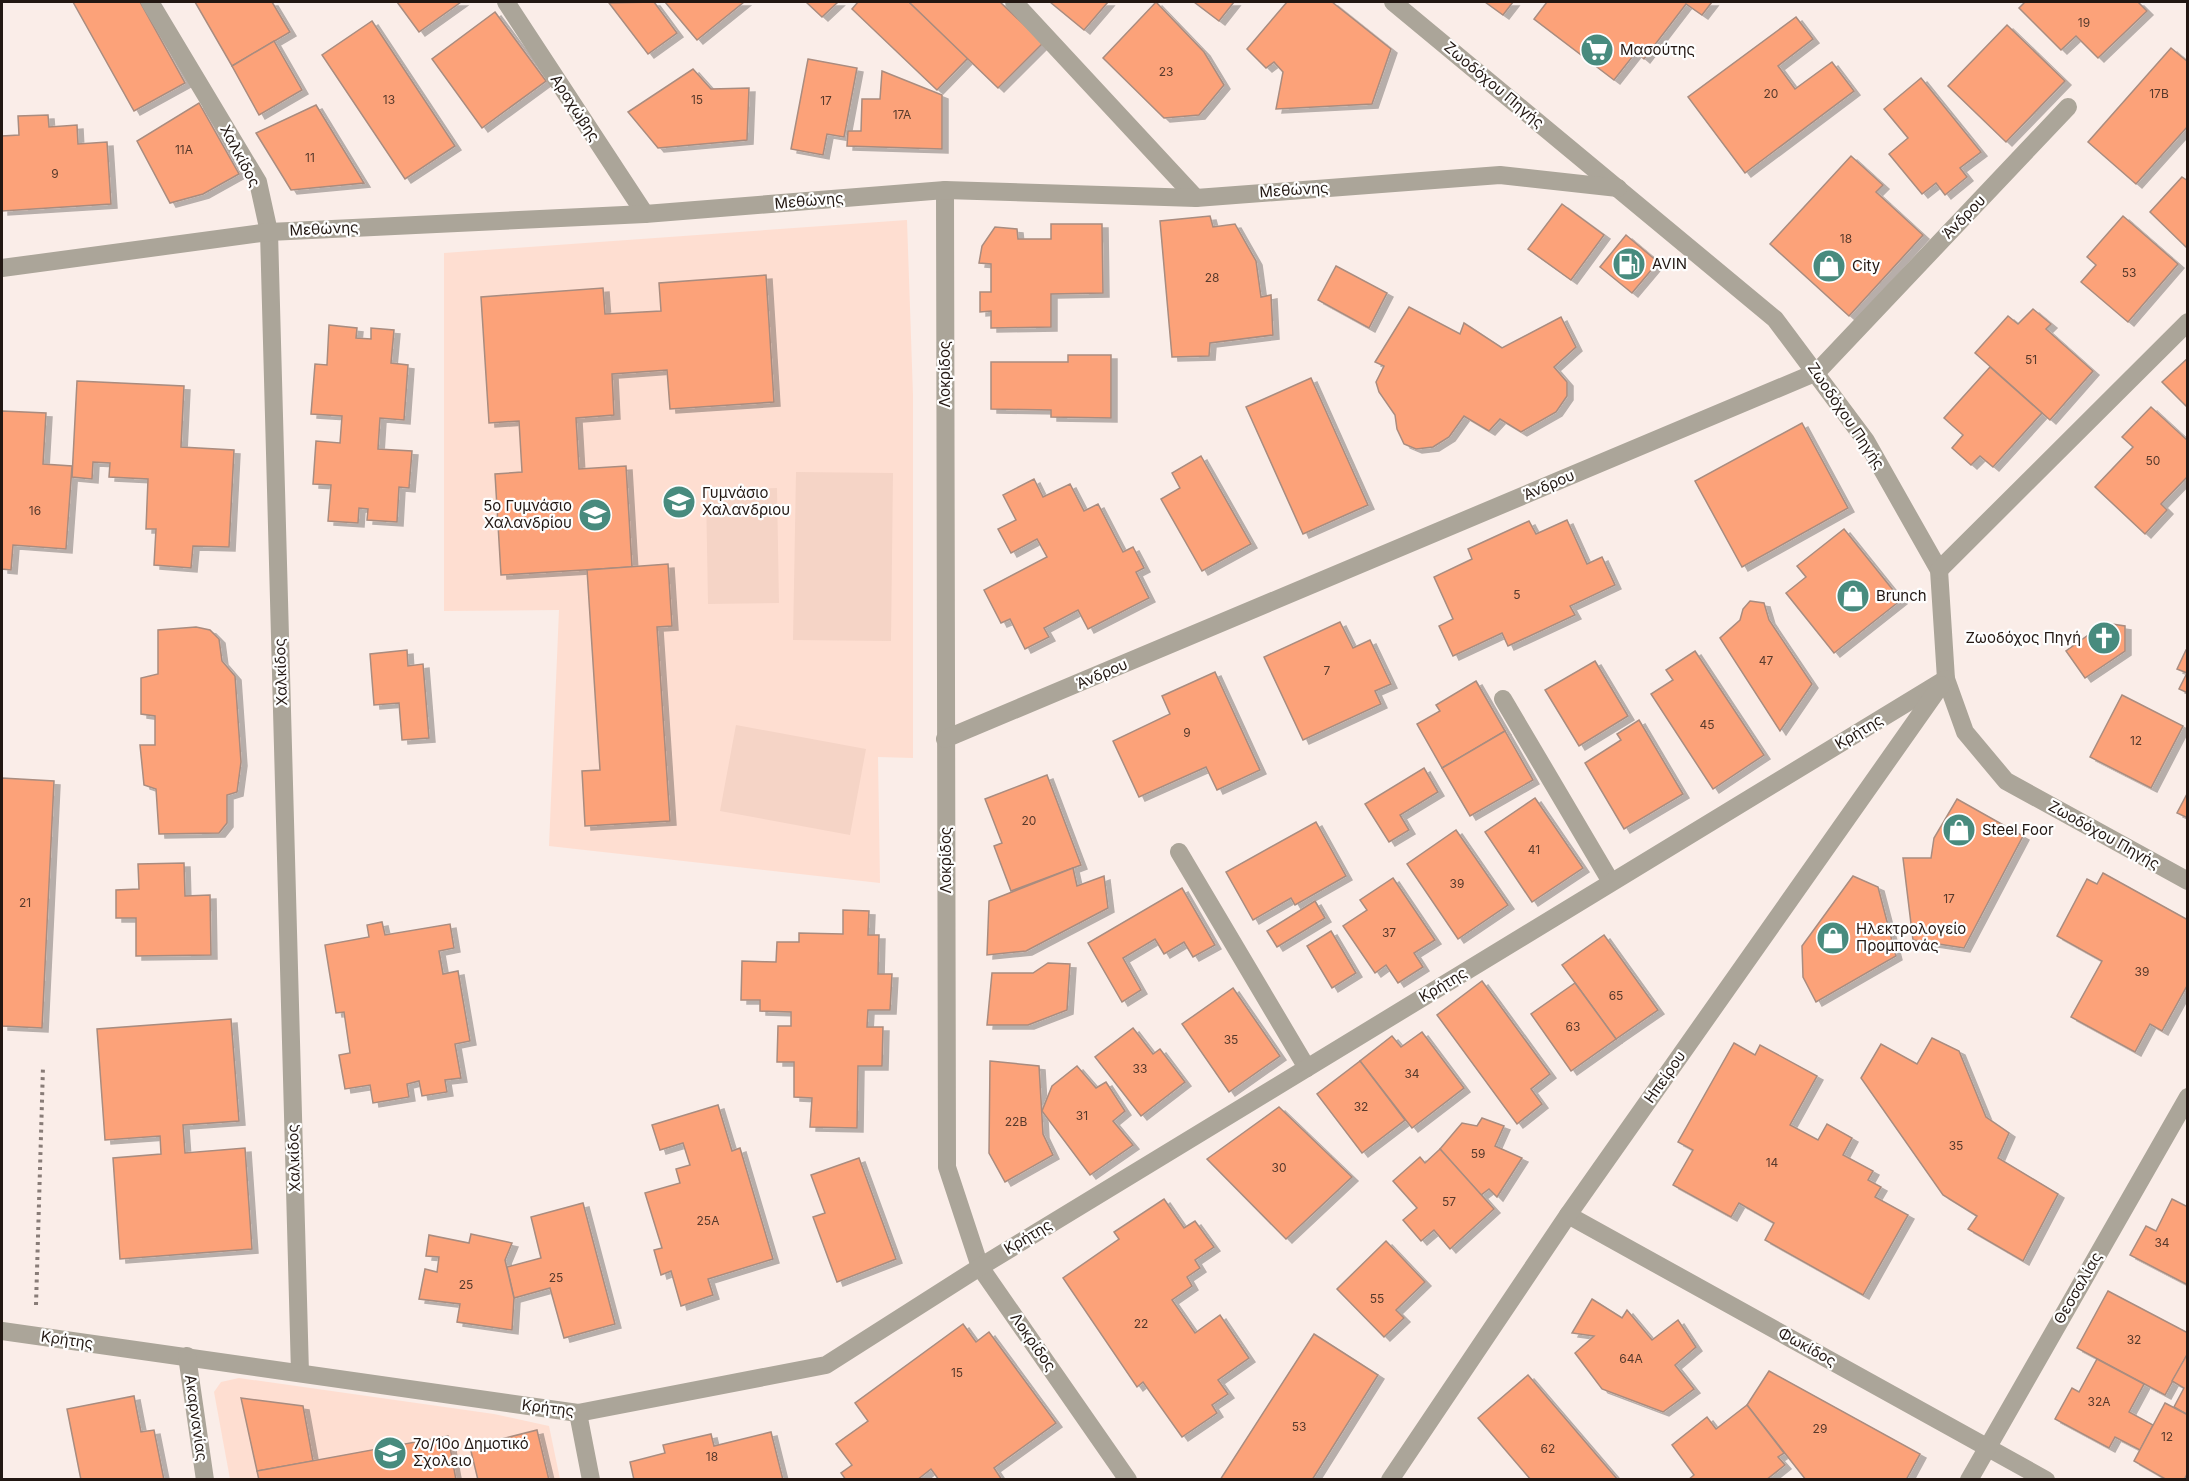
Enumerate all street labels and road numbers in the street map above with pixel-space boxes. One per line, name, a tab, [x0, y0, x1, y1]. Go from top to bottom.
street label: Ζωοδόχου Πηγής	[1441, 37, 1548, 132]
street label: Αραχώβης	[547, 70, 604, 145]
street label: Χαλκίδος	[216, 121, 265, 190]
street label: Μεθώνης	[1259, 178, 1329, 201]
street label: Μεθώνης	[774, 188, 844, 213]
street label: Άνδρου	[1938, 191, 1989, 243]
street label: Μεθώνης	[289, 217, 359, 240]
street label: Λοκρίδος	[935, 341, 954, 407]
street label: Ζωοδόχου Πηγής	[1804, 359, 1889, 473]
street label: Άνδρου	[1520, 465, 1577, 504]
street label: Χαλκίδος	[270, 638, 291, 706]
street label: Άνδρου	[1073, 654, 1130, 693]
street label: Κρήτης	[1831, 710, 1886, 753]
street label: Ζωοδόχου Πηγής	[2045, 796, 2163, 873]
street label: Λοκρίδος	[936, 827, 955, 893]
street label: Κρήτης	[1415, 963, 1470, 1006]
street label: Ηπείρου	[1640, 1047, 1689, 1107]
street label: Χαλκίδος	[283, 1124, 304, 1192]
street label: Κρήτης	[1000, 1215, 1055, 1258]
street label: Θεσσαλίας	[2049, 1248, 2106, 1327]
street label: Λοκρίδος	[1006, 1309, 1060, 1375]
street label: Φωκίδος	[1775, 1323, 1840, 1370]
street label: Κρήτης	[40, 1326, 95, 1353]
street label: Ακαρνανίας	[181, 1374, 212, 1462]
street label: Κρήτης	[521, 1395, 575, 1420]

